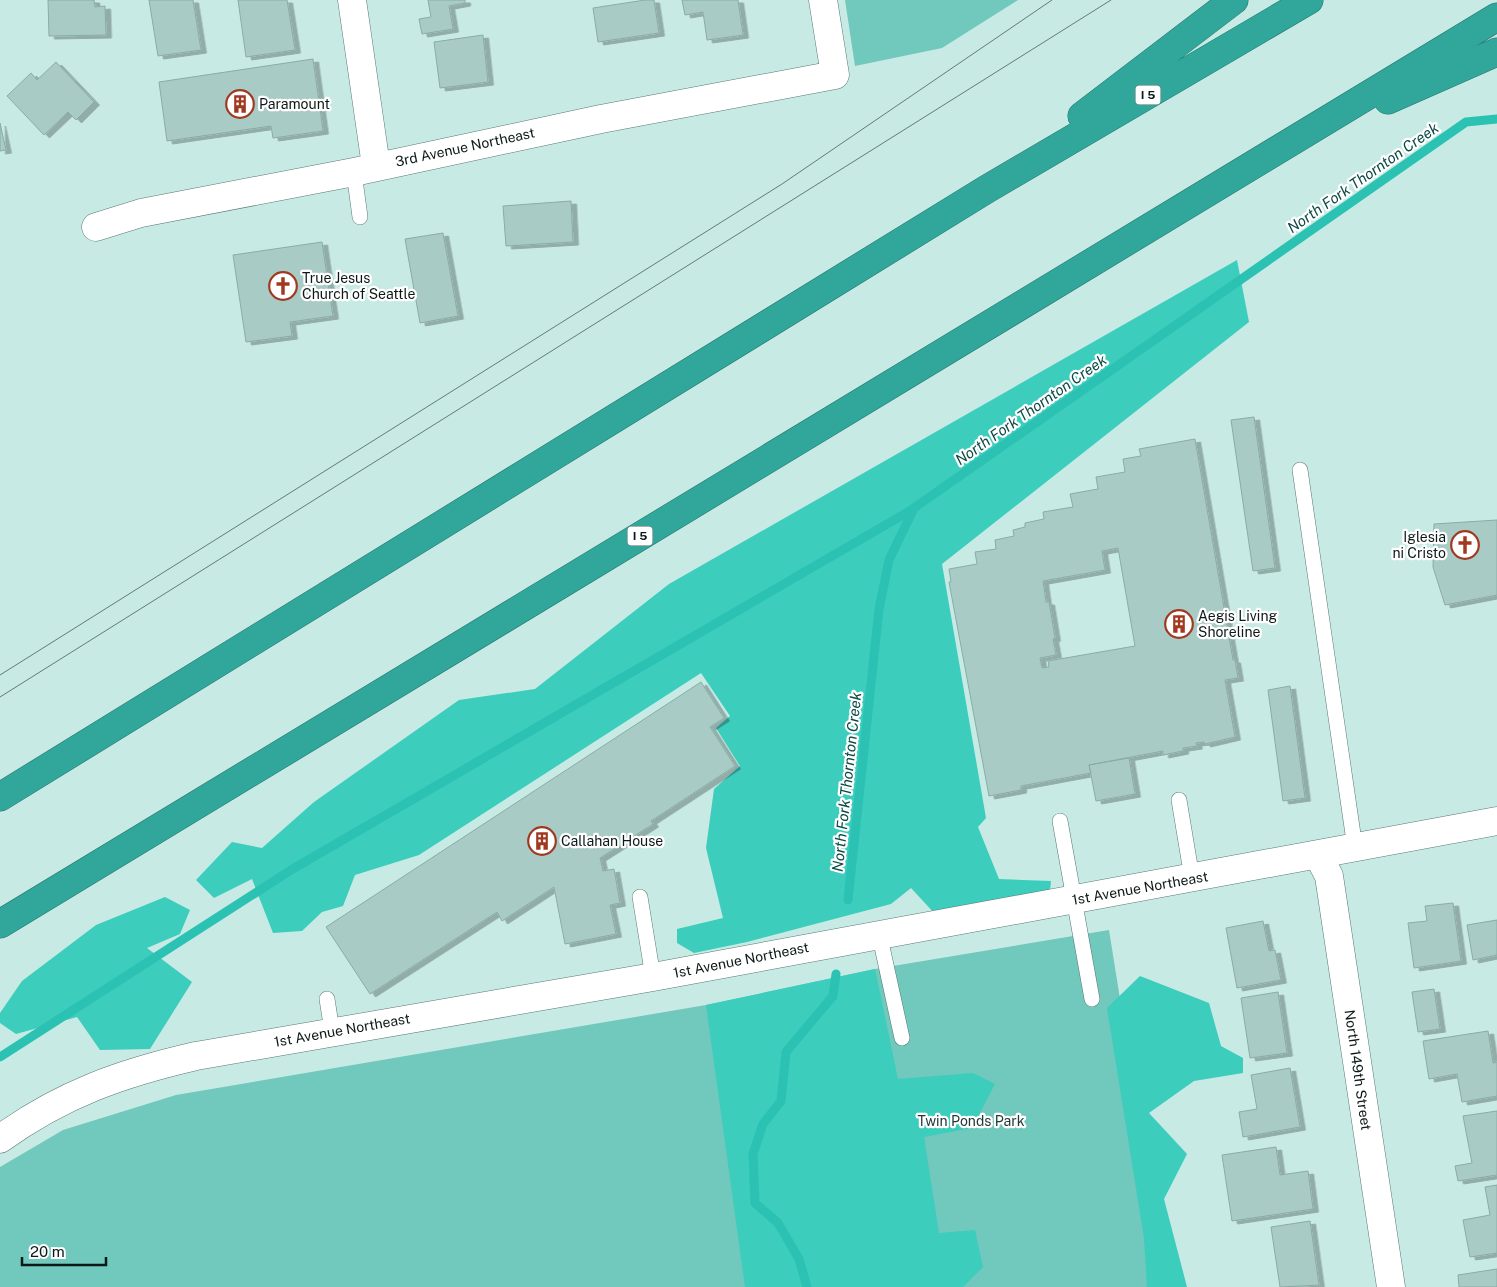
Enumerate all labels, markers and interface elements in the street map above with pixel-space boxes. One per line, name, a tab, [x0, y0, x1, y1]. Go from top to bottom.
road number: I 5	[1136, 86, 1160, 104]
building icon: Paramount	[225, 89, 255, 119]
place label: Paramount	[259, 96, 330, 112]
water label: North Fork Thornton Creek	[1284, 118, 1442, 236]
street label: 3rd Avenue Northeast	[394, 124, 536, 170]
place label: True Jesus Church of Seattle	[302, 270, 415, 302]
church icon: True Jesus Church of Seattle	[268, 271, 298, 301]
water label: North Fork Thornton Creek	[952, 350, 1110, 468]
road number: I 5	[628, 526, 652, 546]
place label: Iglesia ni Cristo	[1392, 529, 1446, 561]
church icon: Iglesia ni Cristo	[1450, 530, 1480, 560]
place label: Aegis Living Shoreline	[1198, 608, 1278, 640]
building icon: Aegis Living Shoreline	[1164, 609, 1194, 639]
water label: North Fork Thornton Creek	[829, 690, 864, 873]
building icon: Callahan House	[527, 826, 557, 856]
place label: Callahan House	[561, 833, 663, 849]
street label: 1st Avenue Northeast	[1071, 868, 1209, 908]
street label: 1st Avenue Northeast	[672, 939, 810, 981]
street label: North 149th Street	[1342, 1009, 1374, 1131]
street label: 1st Avenue Northeast	[273, 1010, 411, 1050]
park label: Twin Ponds Park	[917, 1113, 1025, 1129]
scale bar	[22, 1234, 106, 1266]
text: 20 m	[30, 1243, 65, 1260]

